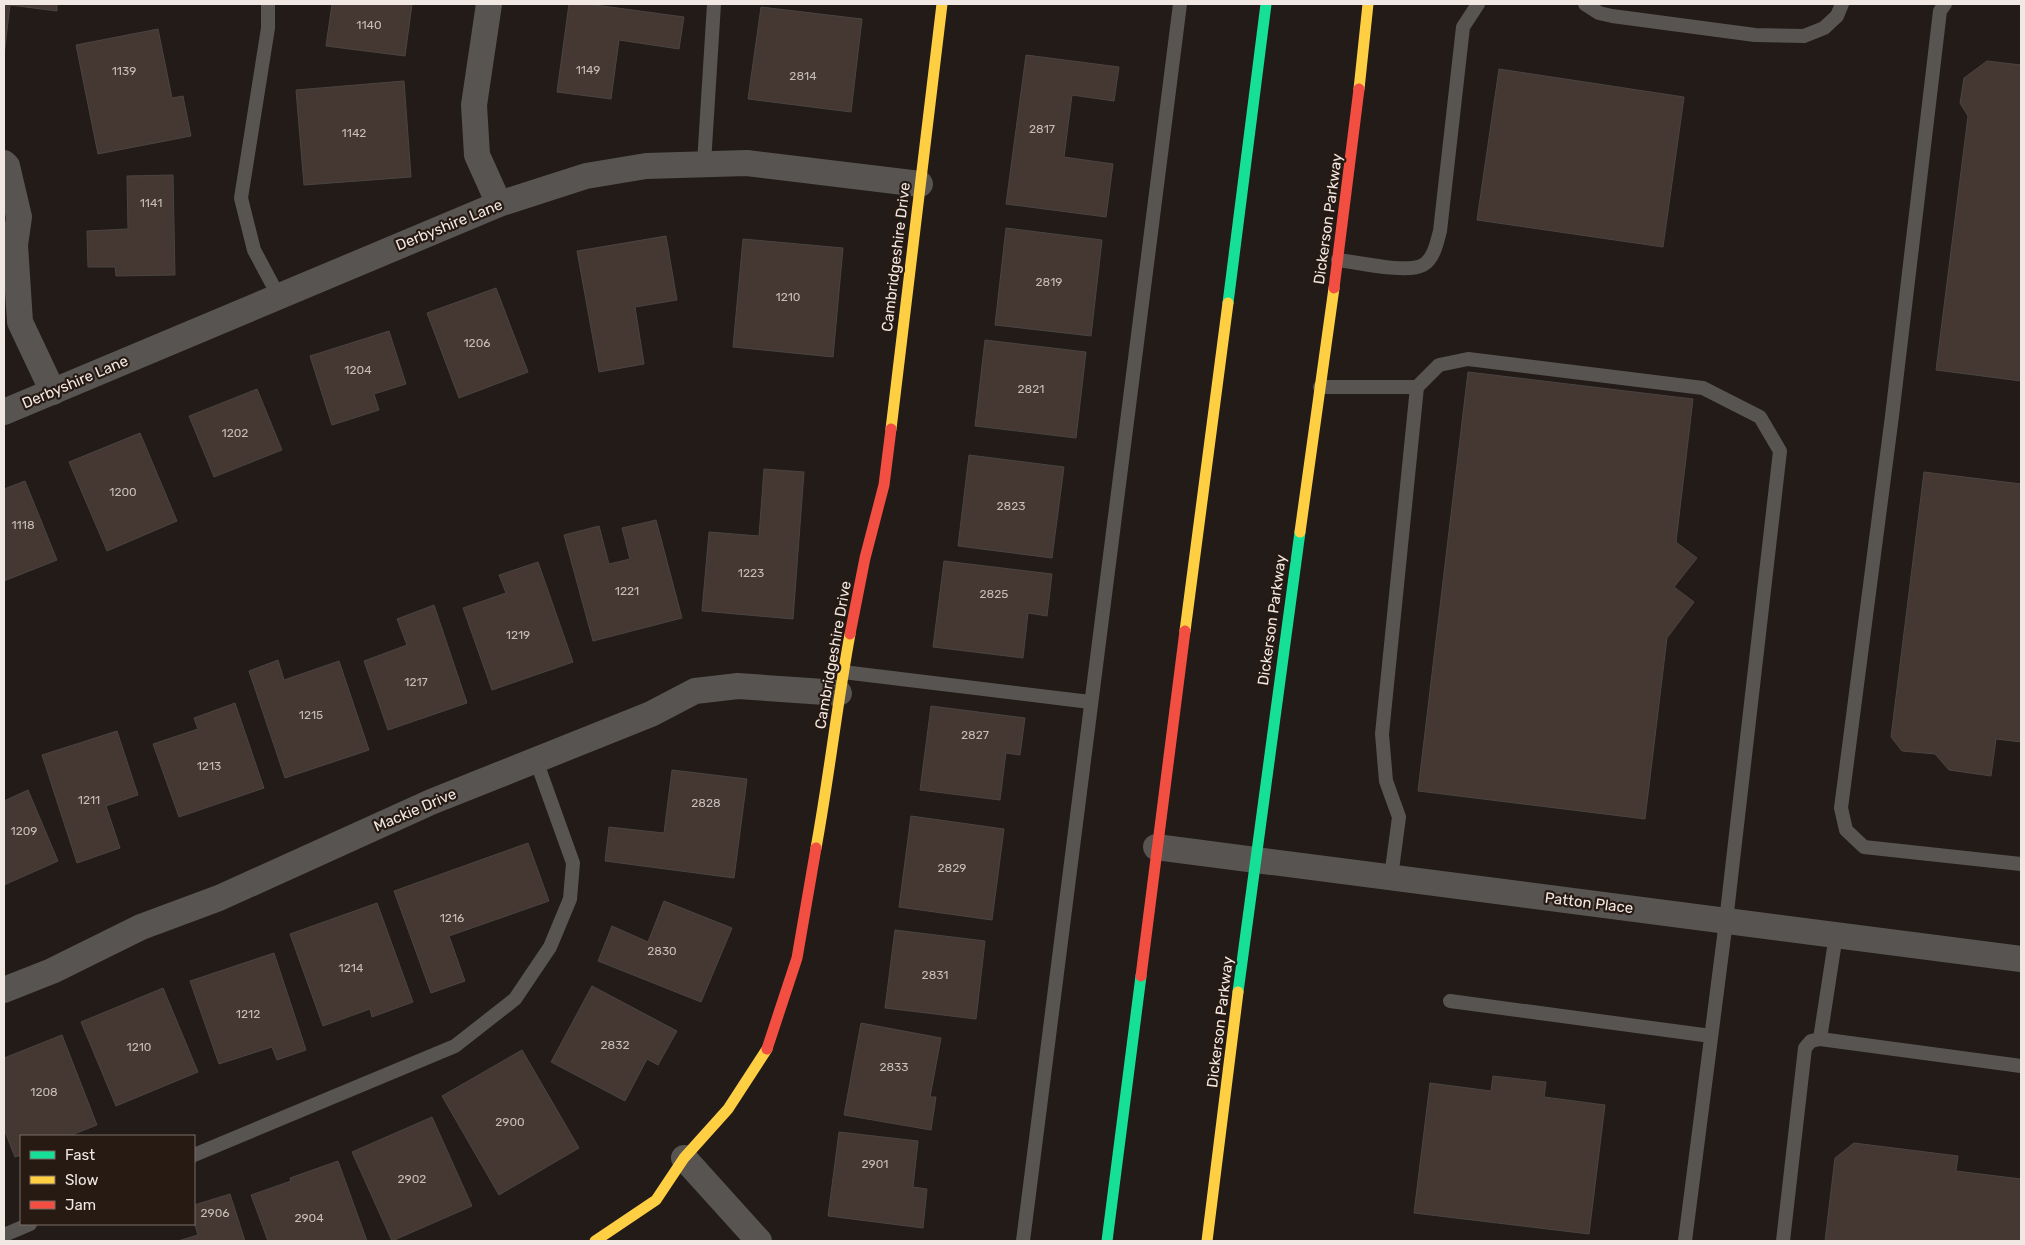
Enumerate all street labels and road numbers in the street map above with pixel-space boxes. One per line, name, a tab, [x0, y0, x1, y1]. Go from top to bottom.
street label: Dickerson Parkway	[1310, 152, 1346, 286]
street label: Cambridgeshire Drive	[878, 181, 914, 333]
street label: Derbyshire Lane	[393, 195, 505, 255]
street label: Derbyshire Lane	[19, 352, 131, 412]
street label: Dickerson Parkway	[1254, 553, 1290, 687]
street label: Cambridgeshire Drive	[811, 579, 855, 731]
street label: Mackie Drive	[371, 785, 459, 835]
street label: Patton Place	[1544, 889, 1634, 917]
street label: Dickerson Parkway	[1203, 955, 1237, 1089]

